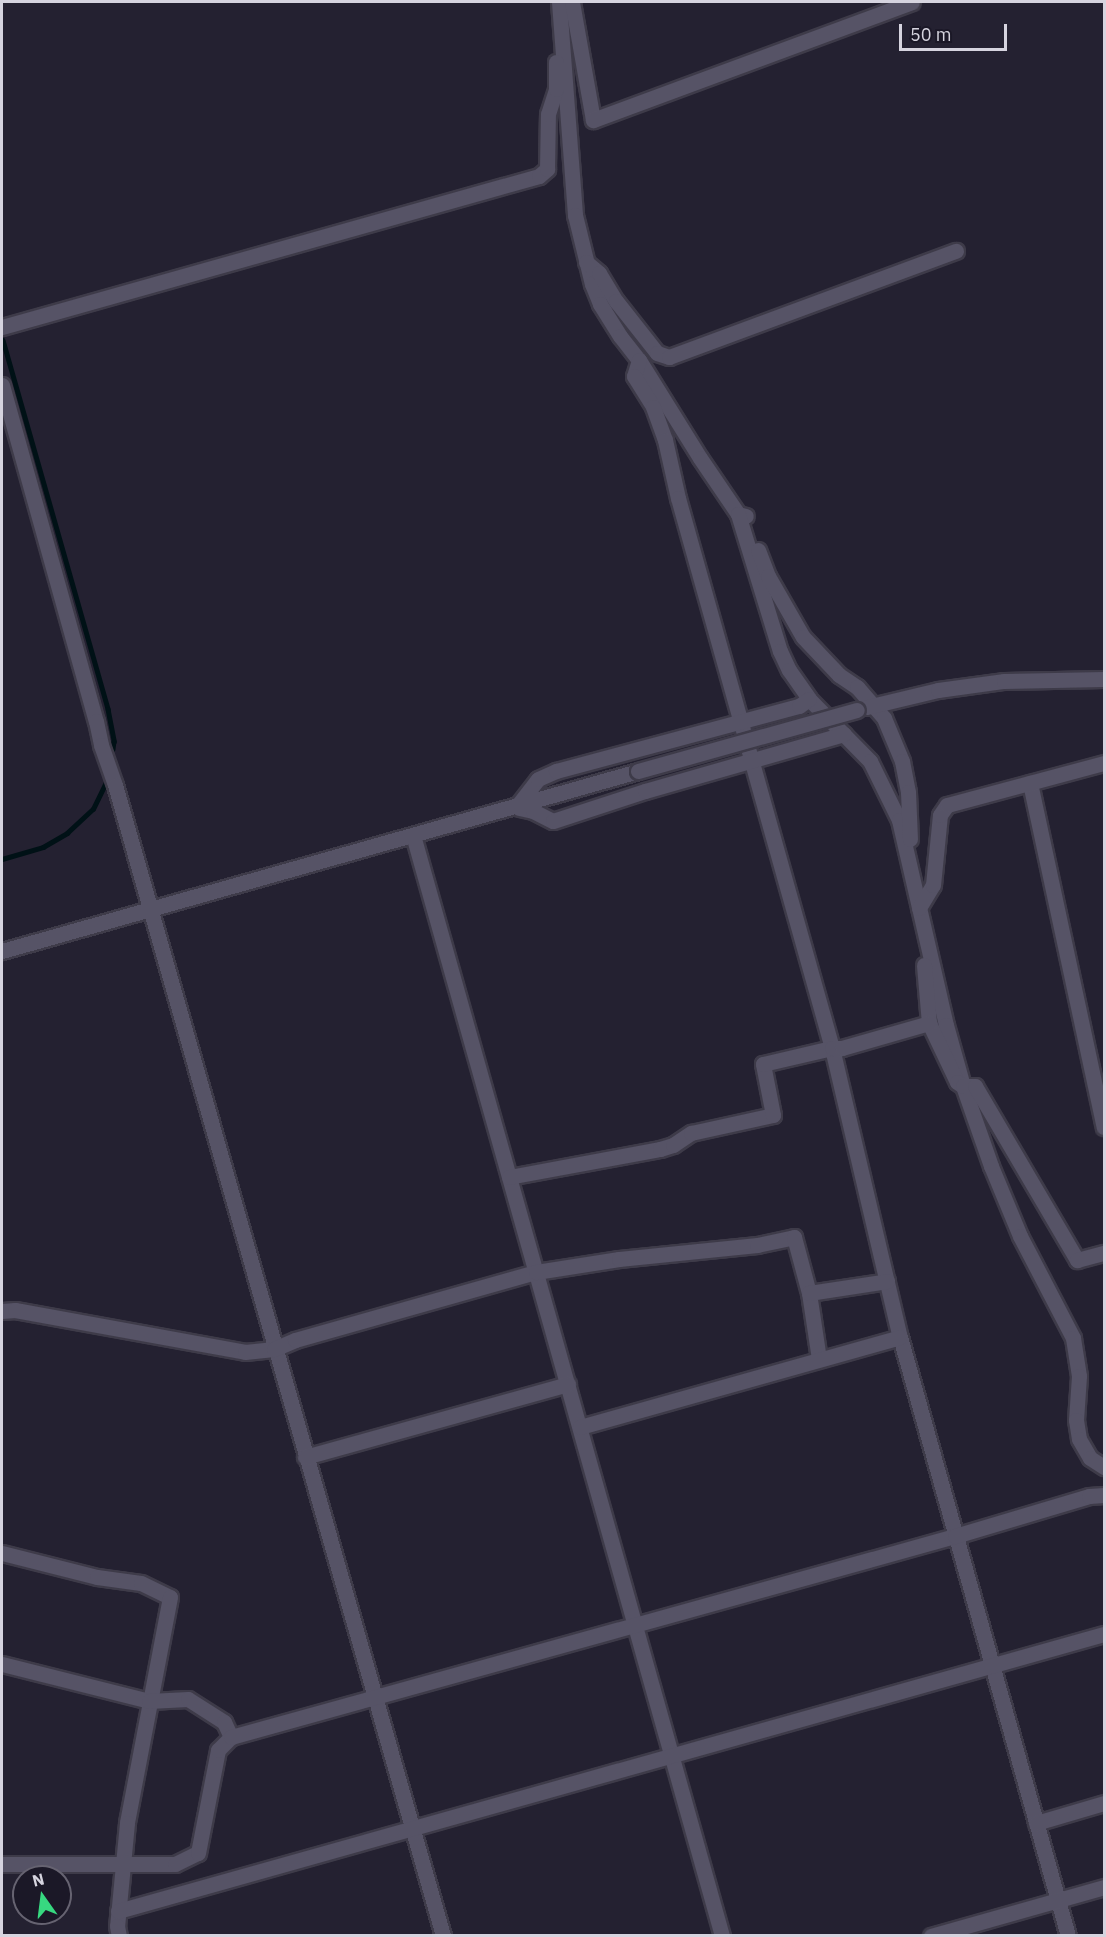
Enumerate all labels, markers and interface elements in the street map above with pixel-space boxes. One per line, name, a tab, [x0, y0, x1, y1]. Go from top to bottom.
scale bar	[902, 12, 1010, 50]
text: 50 m	[910, 23, 952, 46]
north arrow	[12, 1865, 72, 1925]
text: N	[30, 1868, 46, 1891]

